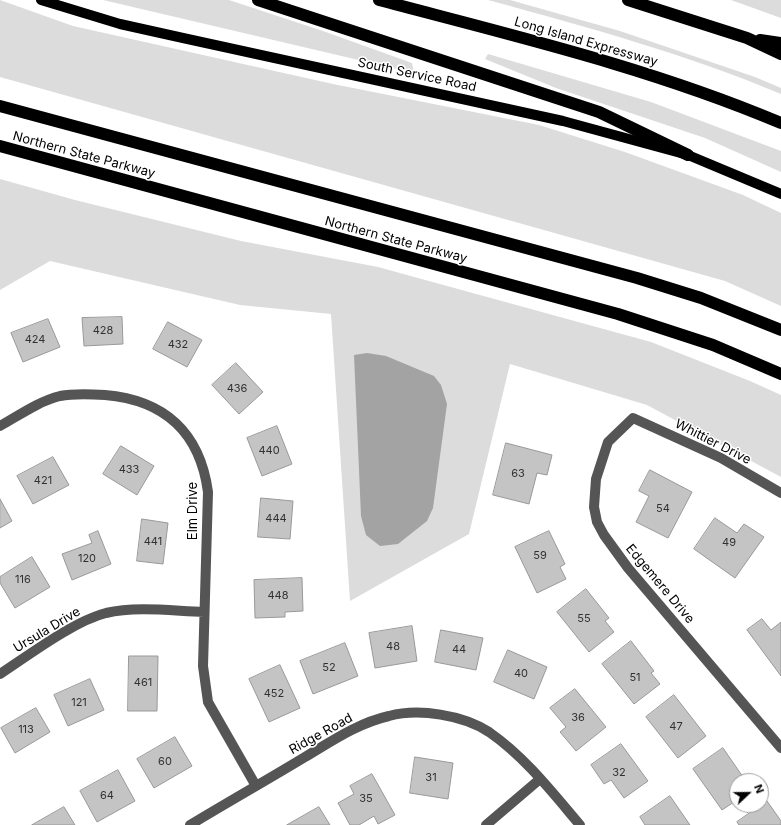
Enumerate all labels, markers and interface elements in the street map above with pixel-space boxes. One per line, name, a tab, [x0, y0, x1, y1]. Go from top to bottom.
street label: Long Island Expressway	[512, 14, 660, 70]
street label: South Service Road	[356, 55, 478, 95]
street label: Northern State Parkway	[11, 128, 157, 182]
street label: Northern State Parkway	[323, 213, 469, 267]
house number: 428	[93, 324, 113, 338]
house number: 424	[25, 333, 45, 347]
house number: 432	[168, 338, 188, 352]
house number: 436	[227, 382, 247, 396]
street label: Whittier Drive	[672, 416, 754, 468]
house number: 440	[258, 444, 280, 458]
house number: 433	[119, 463, 139, 477]
house number: 63	[511, 467, 525, 481]
house number: 421	[34, 474, 52, 488]
street label: Elm Drive	[185, 482, 201, 540]
house number: 54	[656, 502, 670, 516]
house number: 444	[265, 512, 287, 526]
house number: 441	[144, 535, 162, 549]
house number: 49	[722, 536, 736, 550]
street label: Edgemere Drive	[622, 541, 698, 627]
house number: 59	[533, 549, 547, 563]
house number: 120	[78, 552, 96, 566]
house number: 116	[15, 573, 31, 587]
house number: 448	[267, 589, 289, 603]
street label: Ursula Drive	[11, 604, 83, 656]
house number: 55	[577, 612, 591, 626]
house number: 48	[386, 640, 400, 654]
house number: 44	[452, 643, 466, 657]
house number: 52	[322, 661, 336, 675]
house number: 40	[514, 667, 528, 681]
house number: 51	[629, 671, 641, 685]
house number: 461	[134, 676, 152, 690]
house number: 452	[264, 687, 284, 701]
house number: 121	[71, 696, 87, 710]
street label: Ridge Road	[287, 710, 355, 758]
house number: 36	[571, 711, 585, 725]
house number: 47	[669, 720, 683, 734]
house number: 113	[18, 723, 34, 737]
house number: 60	[158, 755, 172, 769]
house number: 32	[612, 766, 626, 780]
house number: 31	[425, 771, 437, 785]
north arrow	[729, 773, 769, 813]
text: N	[751, 782, 767, 795]
house number: 64	[100, 789, 114, 803]
house number: 35	[359, 792, 373, 806]

